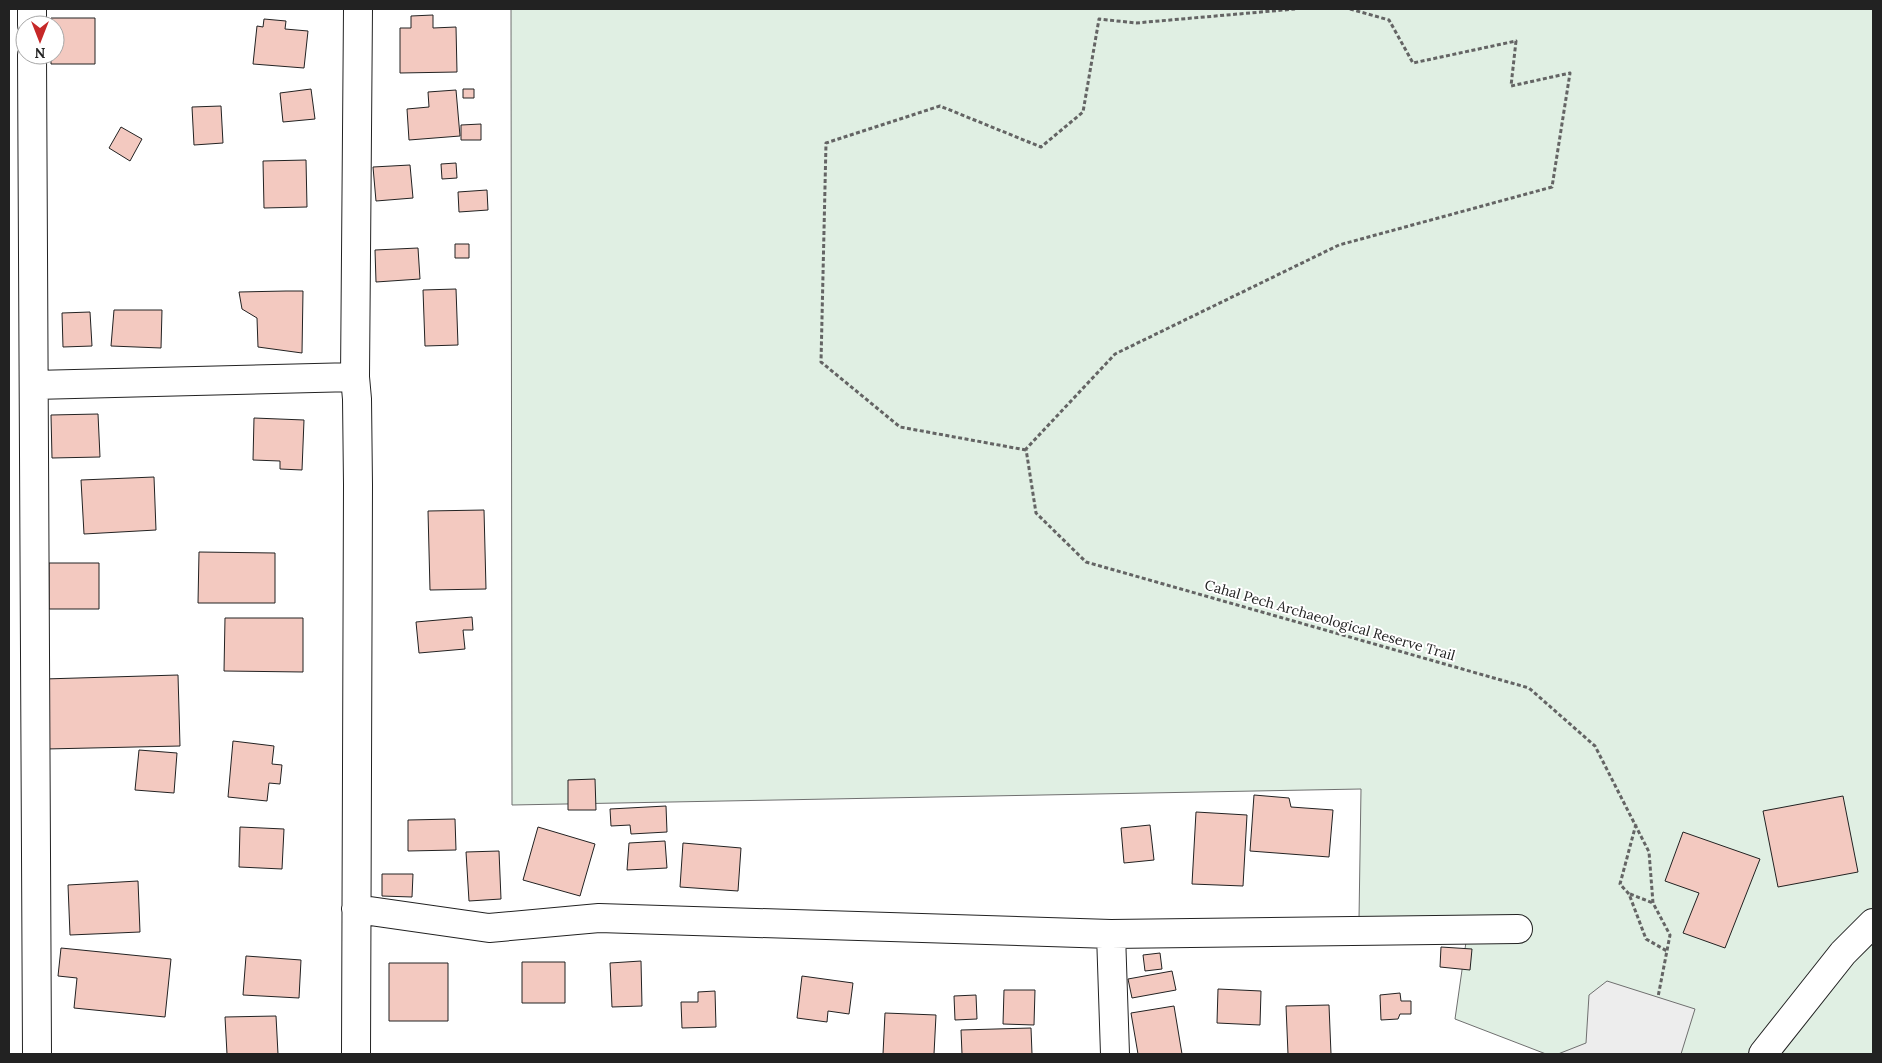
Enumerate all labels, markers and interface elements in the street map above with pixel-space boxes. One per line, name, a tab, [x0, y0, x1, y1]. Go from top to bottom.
north arrow	[15, 15, 65, 65]
text: N	[34, 44, 45, 62]
street label: Cahal Pech Archaeological Reserve Trail	[1203, 576, 1457, 664]

